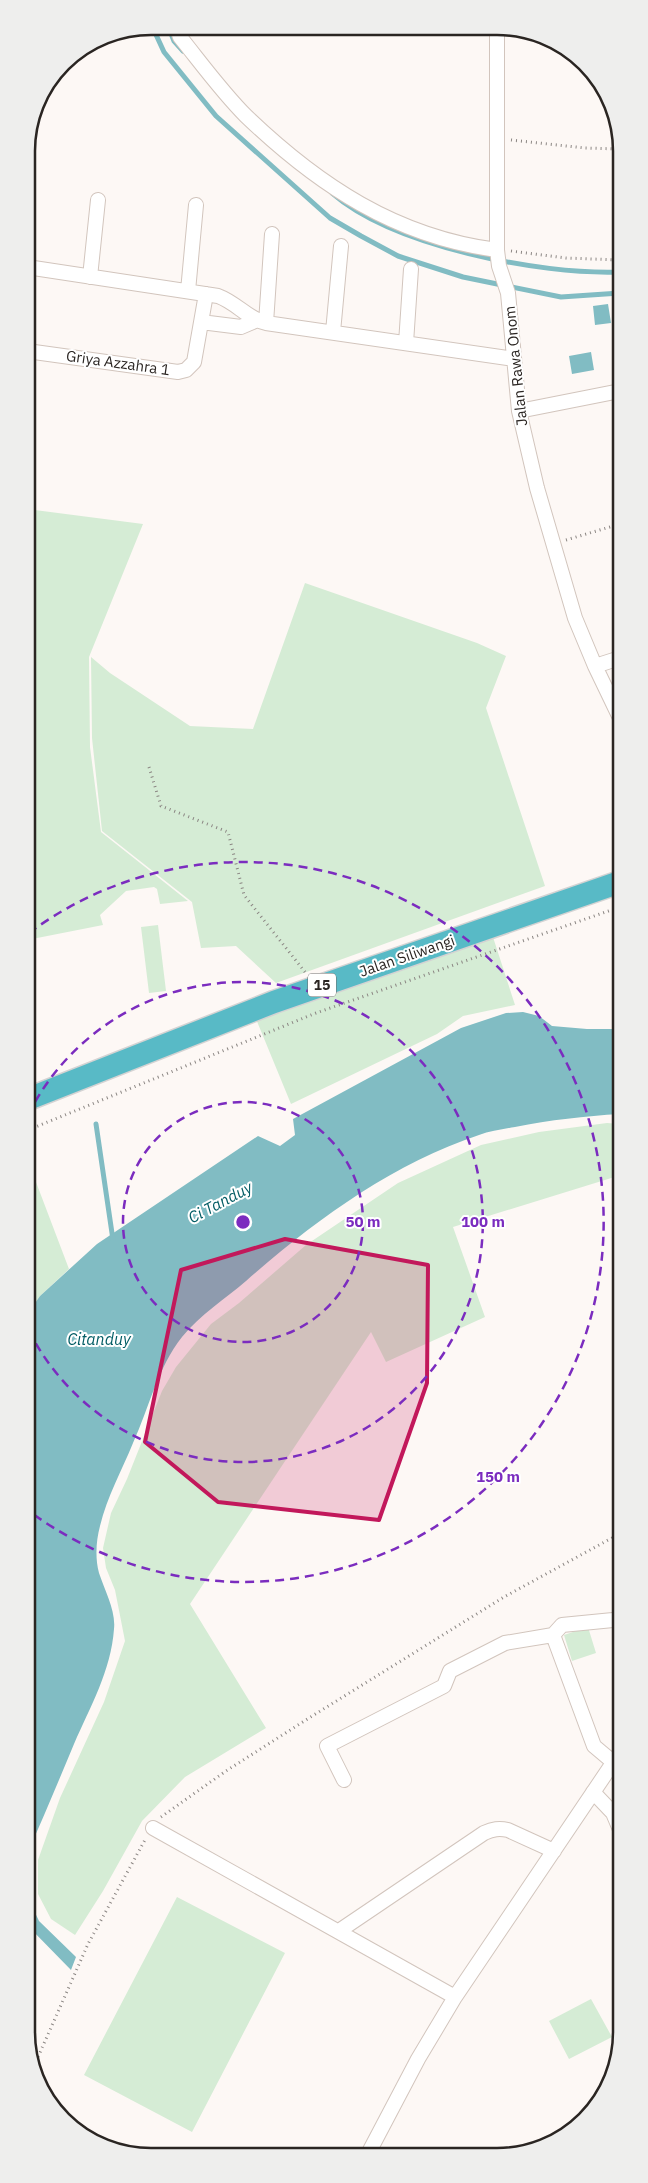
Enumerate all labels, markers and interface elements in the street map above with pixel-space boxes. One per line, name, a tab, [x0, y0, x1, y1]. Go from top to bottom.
street label: Jalan Rawa Onom	[500, 305, 531, 427]
street label: Griya Azzahra 1	[65, 346, 171, 379]
street label: Jalan Siliwangi	[357, 930, 457, 981]
road number: 15	[308, 974, 336, 996]
water label: Ci Tanduy	[184, 1176, 257, 1227]
text: 50 m	[346, 1212, 380, 1231]
text: 100 m	[461, 1212, 505, 1231]
centre of rings	[234, 1213, 252, 1231]
water label: Citanduy	[67, 1329, 132, 1349]
text: 150 m	[476, 1467, 520, 1486]

